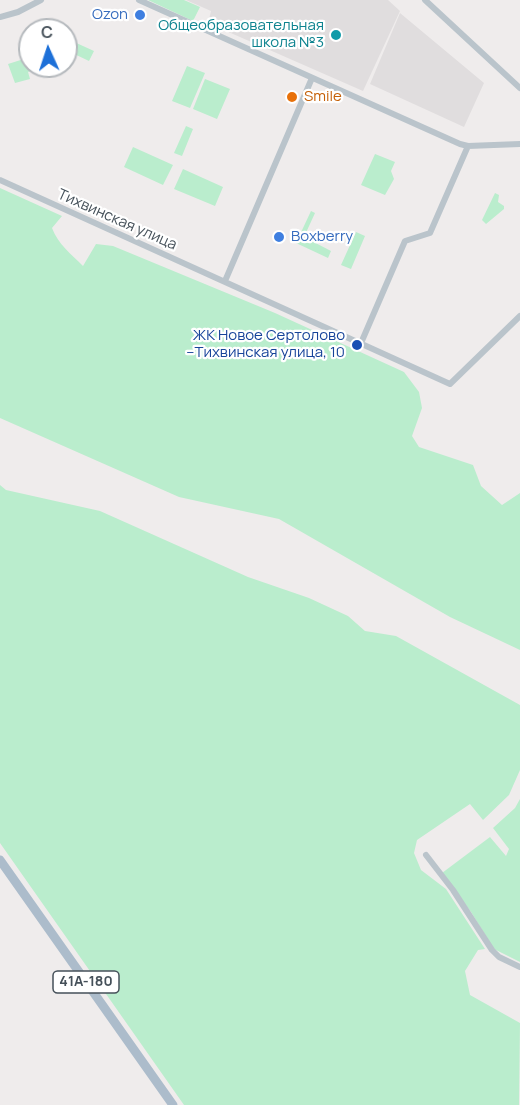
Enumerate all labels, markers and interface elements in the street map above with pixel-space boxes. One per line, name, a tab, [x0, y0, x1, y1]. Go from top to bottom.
place label: Ozon	[92, 6, 128, 24]
marker: Ozon	[133, 8, 147, 22]
place label: Общеобразовательная школа №3	[158, 17, 324, 52]
north arrow	[18, 18, 78, 78]
text: С	[41, 21, 54, 43]
marker: Общеобразовательная школа №3	[329, 28, 343, 42]
place label: Smile	[304, 88, 342, 106]
marker: Smile	[285, 90, 299, 104]
street label: Тихвинская улица	[55, 186, 179, 254]
place label: Boxberry	[291, 228, 353, 246]
marker: Boxberry	[272, 230, 286, 244]
place label: ЖК Новое Сертолово –Тихвинская улица, 10	[186, 327, 345, 362]
marker: ЖК Новое Сертолово –Тихвинская улица, 10	[350, 338, 364, 352]
road number: 41А-180	[53, 971, 119, 993]

